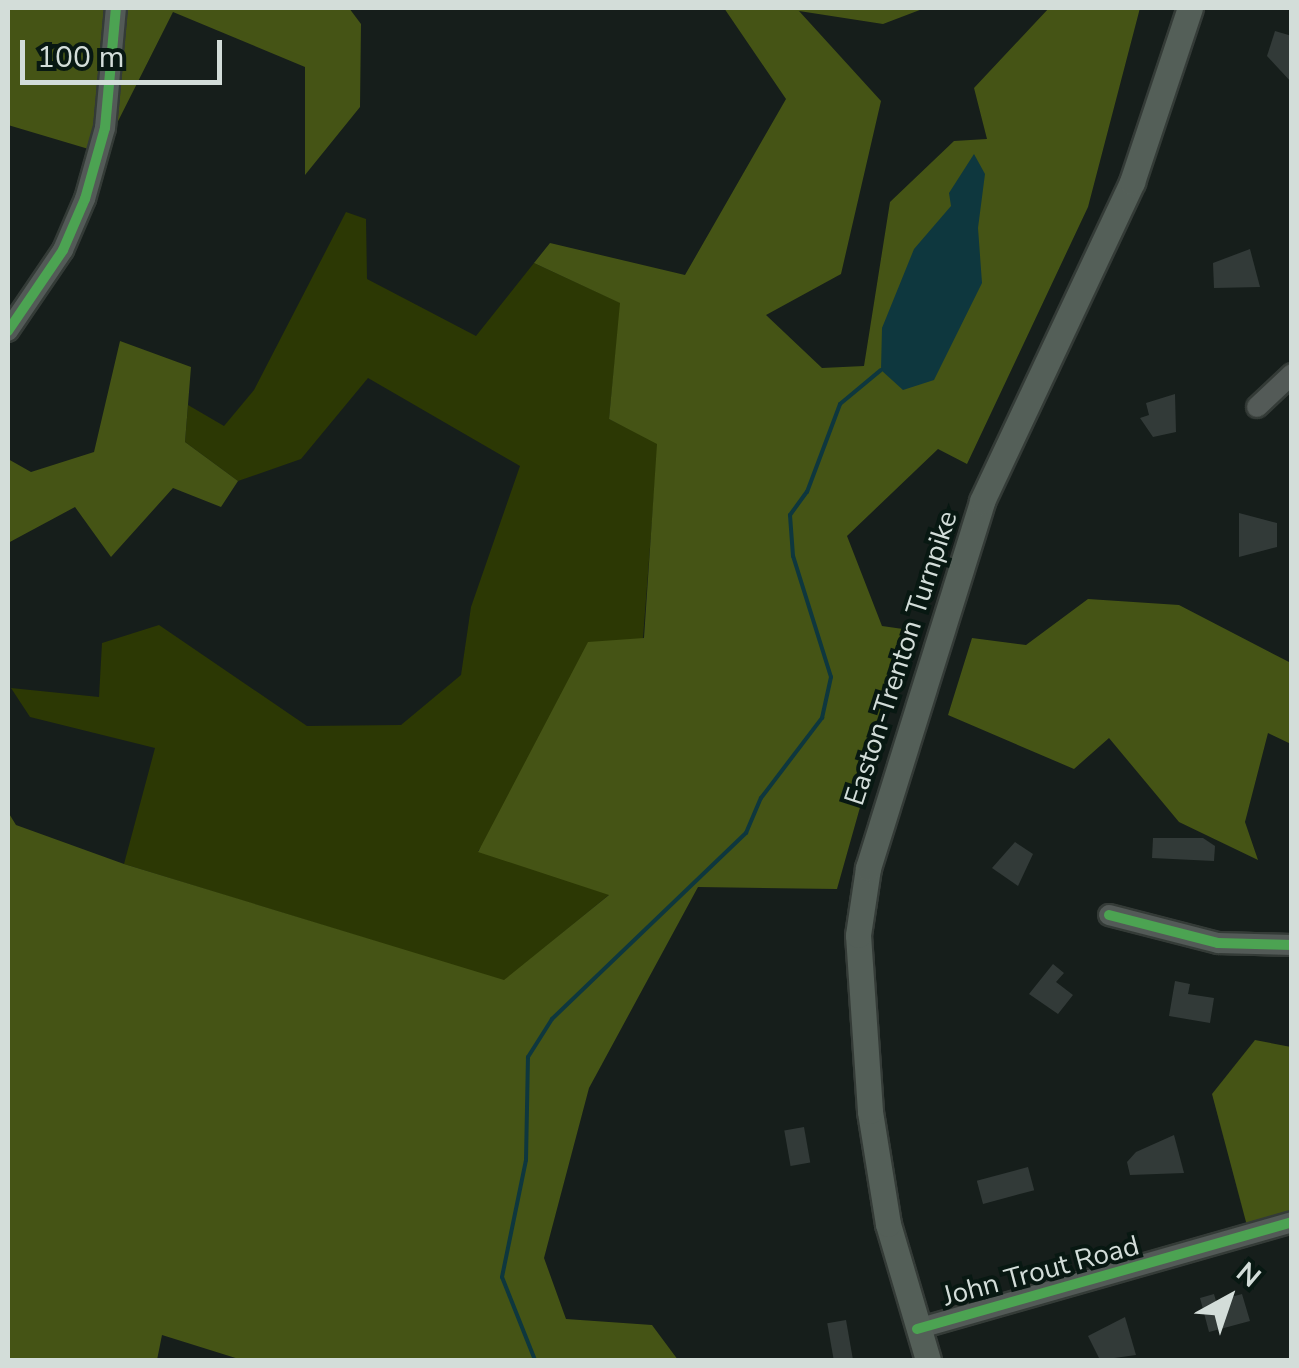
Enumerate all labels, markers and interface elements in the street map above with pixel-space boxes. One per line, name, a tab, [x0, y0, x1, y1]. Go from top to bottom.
scale bar	[25, 20, 228, 82]
text: 100 m	[37, 37, 124, 78]
street label: Easton-Trenton Turnpike	[838, 507, 964, 809]
street label: John Trout Road	[939, 1229, 1143, 1313]
north arrow	[1179, 1248, 1279, 1348]
text: N	[1228, 1254, 1269, 1296]

